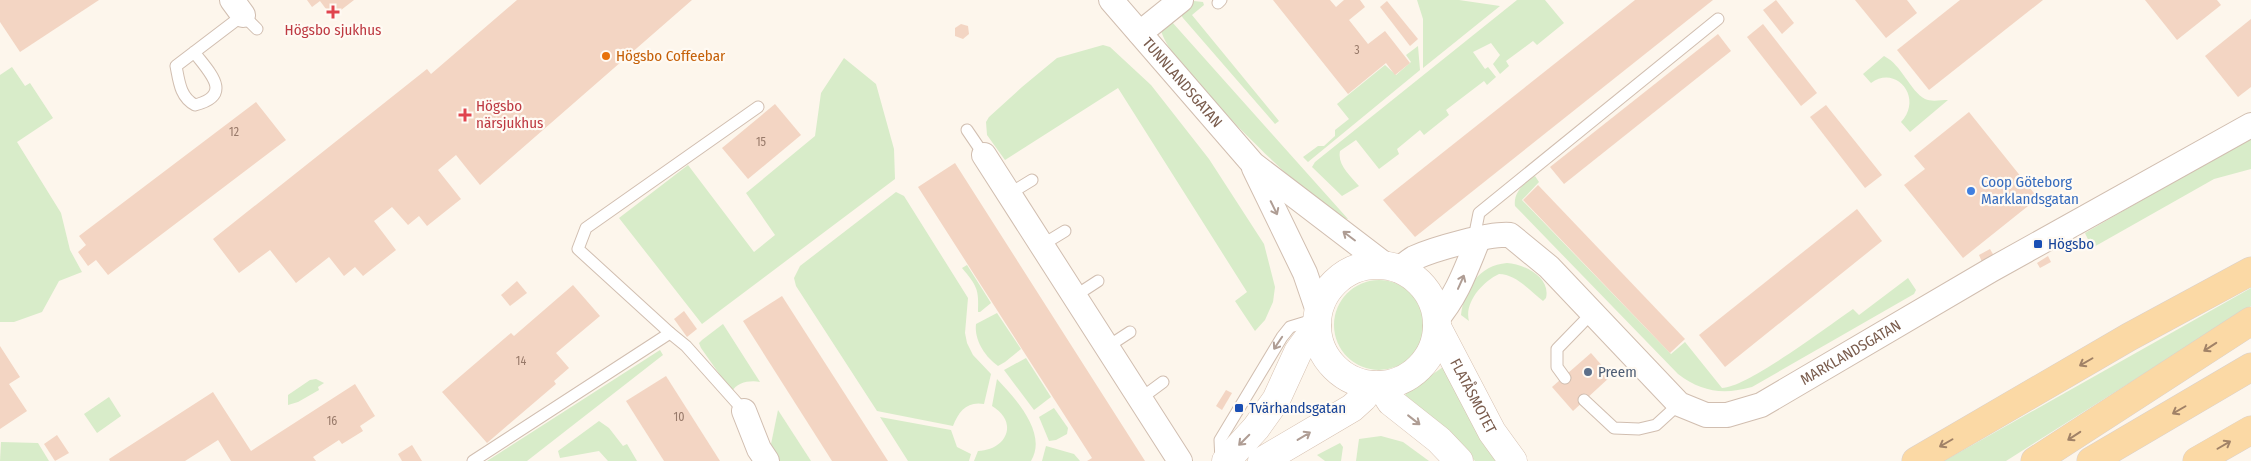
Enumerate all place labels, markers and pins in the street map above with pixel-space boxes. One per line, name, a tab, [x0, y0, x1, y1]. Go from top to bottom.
marker: Högsbo sjukhus	[326, 5, 340, 19]
place label: Högsbo sjukhus	[285, 21, 381, 39]
place label: Högsbo Coffeebar	[616, 47, 726, 65]
marker: Högsbo Coffeebar	[600, 50, 612, 62]
place label: Högsbo närsjukhus	[476, 97, 543, 132]
marker: Högsbo närsjukhus	[458, 108, 472, 122]
place label: Coop Göteborg Marklandsgatan	[1981, 173, 2079, 208]
marker: Coop Göteborg Marklandsgatan	[1965, 185, 1977, 197]
place label: Högsbo	[2048, 235, 2094, 253]
marker: Högsbo	[2032, 238, 2044, 250]
place label: Preem	[1598, 363, 1637, 381]
marker: Preem	[1582, 366, 1594, 378]
place label: Tvärhandsgatan	[1249, 399, 1346, 417]
marker: Tvärhandsgatan	[1233, 402, 1245, 414]

